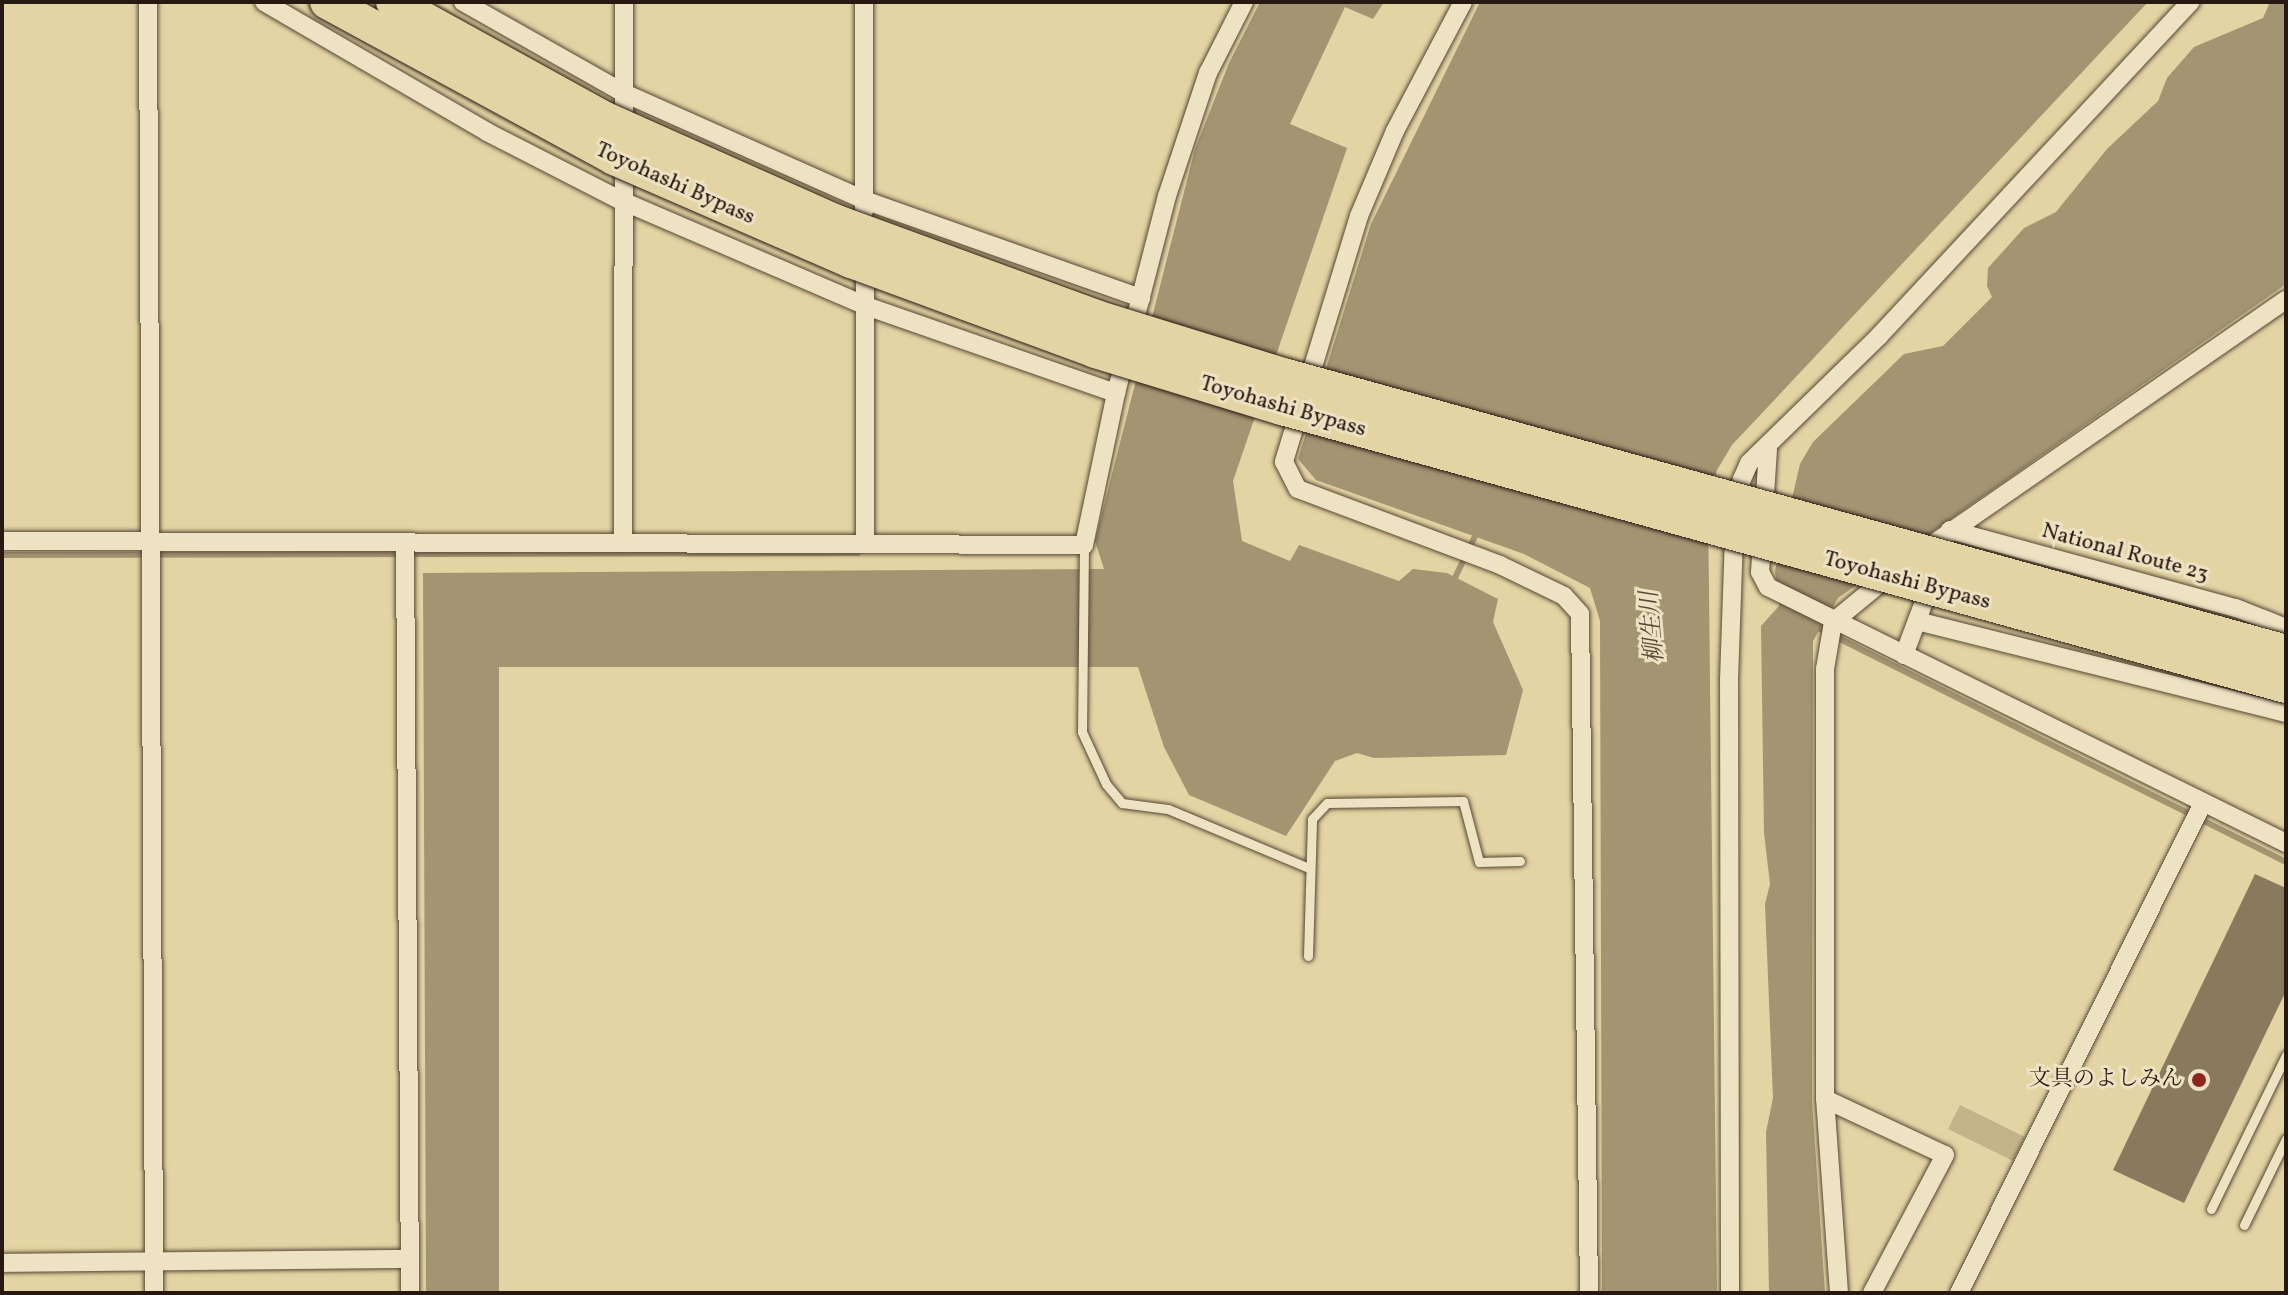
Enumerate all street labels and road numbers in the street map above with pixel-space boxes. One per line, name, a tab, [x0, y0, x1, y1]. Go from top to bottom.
street label: Toyohashi Bypass	[591, 137, 759, 231]
street label: Toyohashi Bypass	[1197, 371, 1369, 443]
street label: National Route 23	[2039, 518, 2211, 588]
street label: Toyohashi Bypass	[1821, 546, 1993, 616]

